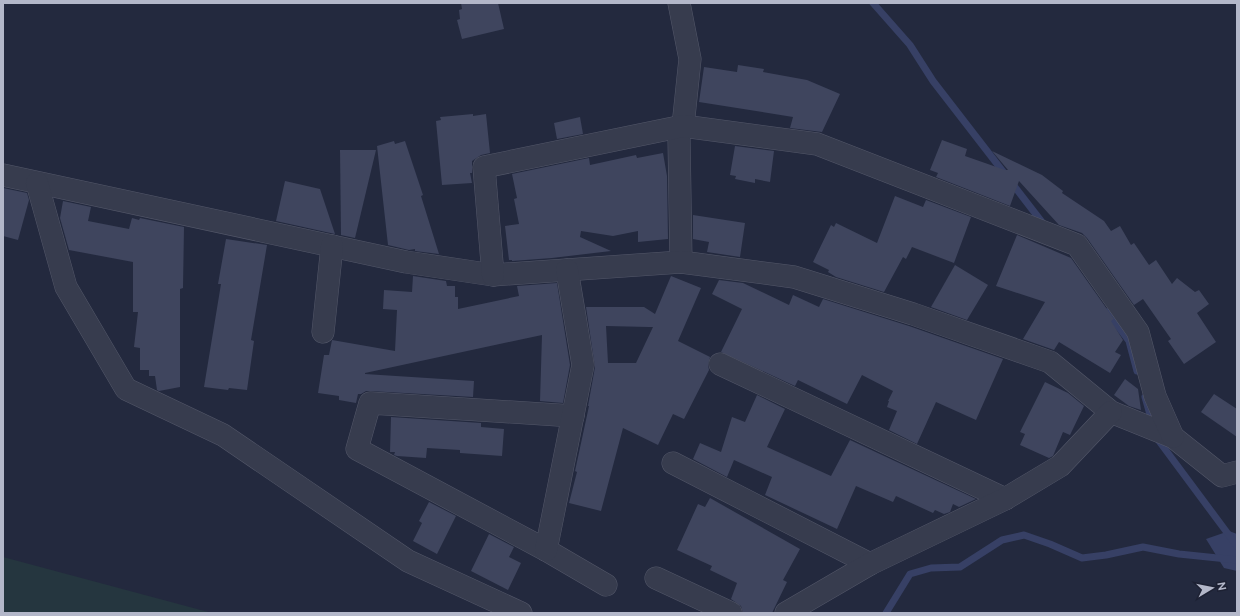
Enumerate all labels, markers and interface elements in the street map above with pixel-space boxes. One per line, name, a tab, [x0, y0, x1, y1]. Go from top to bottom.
north arrow	[1192, 568, 1232, 608]
text: N	[1214, 581, 1228, 592]

